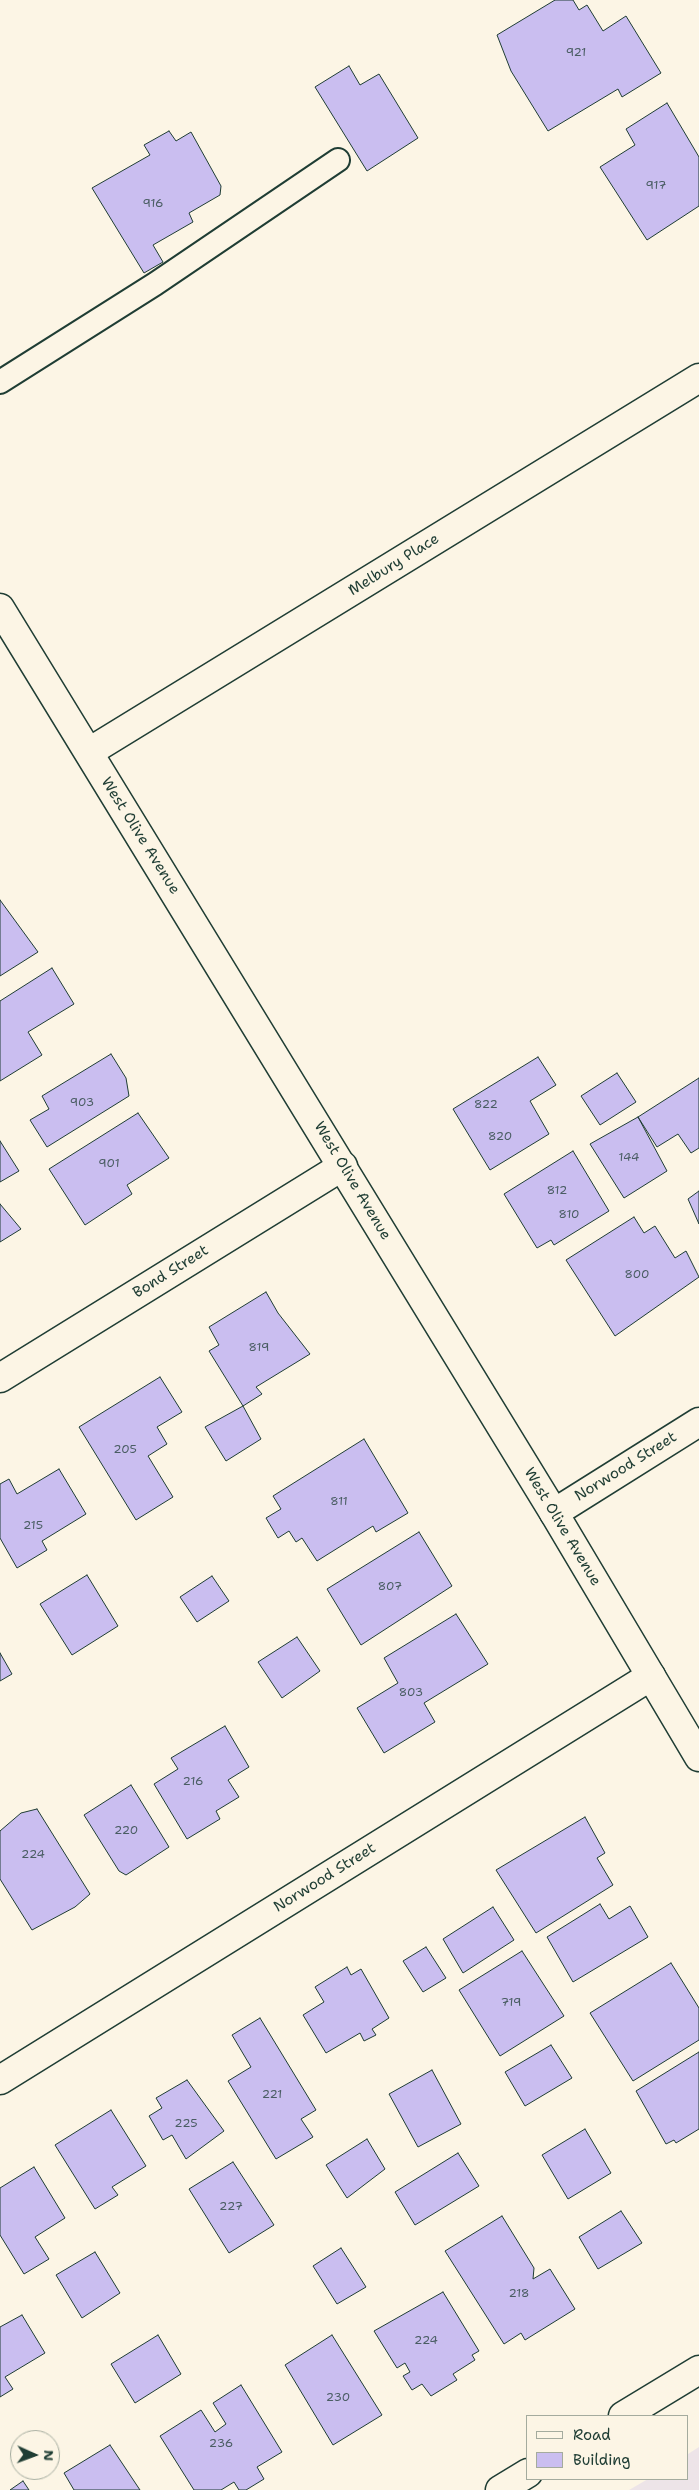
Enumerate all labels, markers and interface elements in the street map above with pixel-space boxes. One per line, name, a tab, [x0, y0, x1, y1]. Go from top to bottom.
house number: 921	[566, 46, 586, 60]
house number: 917	[646, 179, 666, 193]
house number: 916	[142, 197, 164, 211]
street label: Melbury Place	[345, 530, 443, 600]
street label: West Olive Avenue	[97, 774, 183, 898]
house number: 903	[70, 1096, 94, 1110]
house number: 822	[474, 1098, 498, 1112]
street label: West Olive Avenue	[310, 1119, 394, 1243]
house number: 820	[488, 1130, 512, 1144]
house number: 144	[619, 1151, 639, 1165]
house number: 901	[98, 1157, 120, 1171]
house number: 812	[547, 1184, 567, 1198]
house number: 810	[558, 1208, 580, 1222]
street label: Bond Street	[130, 1242, 212, 1302]
house number: 800	[625, 1268, 649, 1282]
house number: 819	[249, 1341, 269, 1355]
street label: Norwood Street	[572, 1428, 680, 1506]
house number: 205	[113, 1443, 137, 1457]
street label: West Olive Avenue	[520, 1465, 604, 1589]
house number: 811	[330, 1495, 348, 1509]
house number: 215	[23, 1519, 43, 1533]
house number: 807	[378, 1580, 402, 1594]
house number: 803	[399, 1686, 423, 1700]
house number: 216	[183, 1775, 203, 1789]
house number: 220	[114, 1824, 138, 1838]
street label: Norwood Street	[271, 1839, 379, 1917]
house number: 224	[21, 1848, 45, 1862]
house number: 719	[501, 1996, 521, 2010]
house number: 221	[262, 2088, 282, 2102]
house number: 225	[174, 2117, 198, 2131]
house number: 227	[219, 2200, 243, 2214]
house number: 218	[508, 2287, 530, 2301]
house number: 224	[414, 2334, 438, 2348]
house number: 230	[326, 2391, 350, 2405]
legend	[526, 2415, 689, 2480]
text: Road	[573, 2425, 611, 2445]
north arrow	[10, 2430, 60, 2480]
house number: 236	[209, 2437, 233, 2451]
text: N	[40, 2450, 58, 2461]
text: Building	[573, 2450, 630, 2470]

